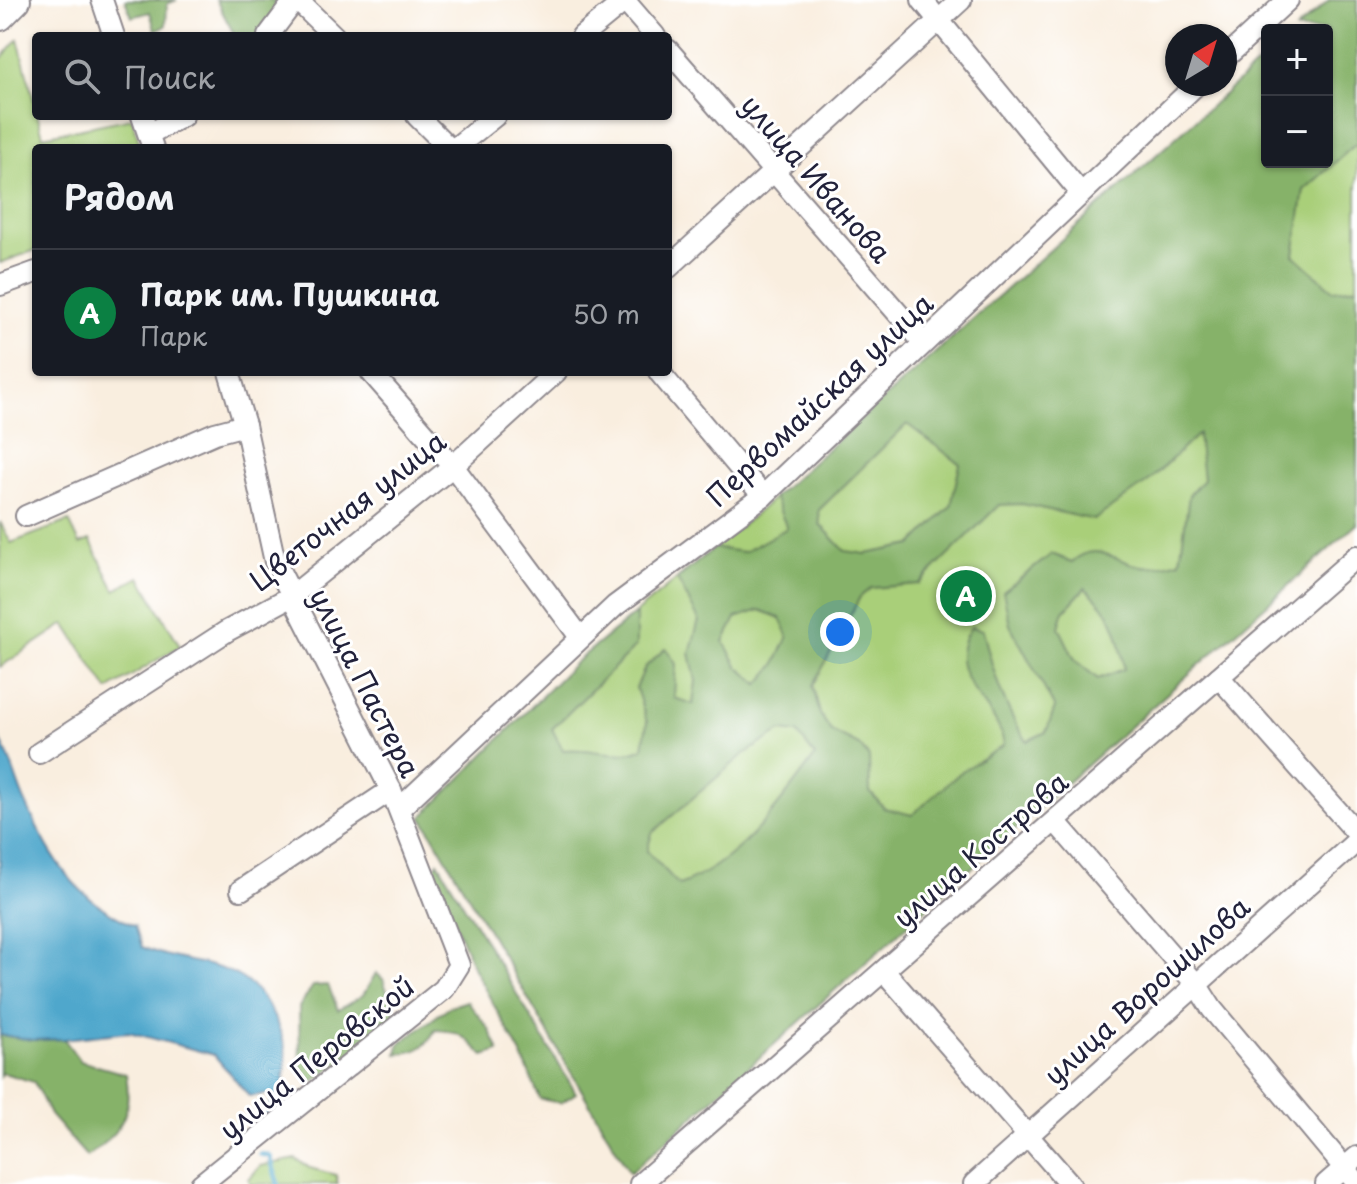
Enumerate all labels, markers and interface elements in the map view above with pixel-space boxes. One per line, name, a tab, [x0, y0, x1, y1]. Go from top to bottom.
north arrow	[1165, 24, 1237, 96]
map controls	[1261, 24, 1333, 168]
button: +	[1261, 24, 1333, 96]
search box	[32, 32, 672, 120]
icon: search	[60, 54, 104, 98]
text: Поиск	[124, 54, 215, 99]
street label: улица Иванова	[732, 84, 903, 272]
button: −	[1261, 96, 1333, 168]
text: Рядом	[64, 170, 175, 222]
text: Парк им. Пушкина	[140, 271, 439, 316]
street label: Первомайская улица	[696, 282, 943, 516]
text: A	[80, 294, 100, 333]
text: 50 m	[573, 294, 640, 333]
text: Парк	[140, 316, 207, 355]
street label: Цветочная улица	[240, 419, 455, 601]
pin: A	[940, 566, 992, 626]
street label: улица Пастера	[300, 580, 433, 785]
your location	[820, 612, 860, 652]
street label: улица Кострова	[883, 760, 1078, 937]
street label: улица Ворошилова	[1033, 885, 1259, 1095]
street label: улица Перовской	[209, 965, 423, 1149]

